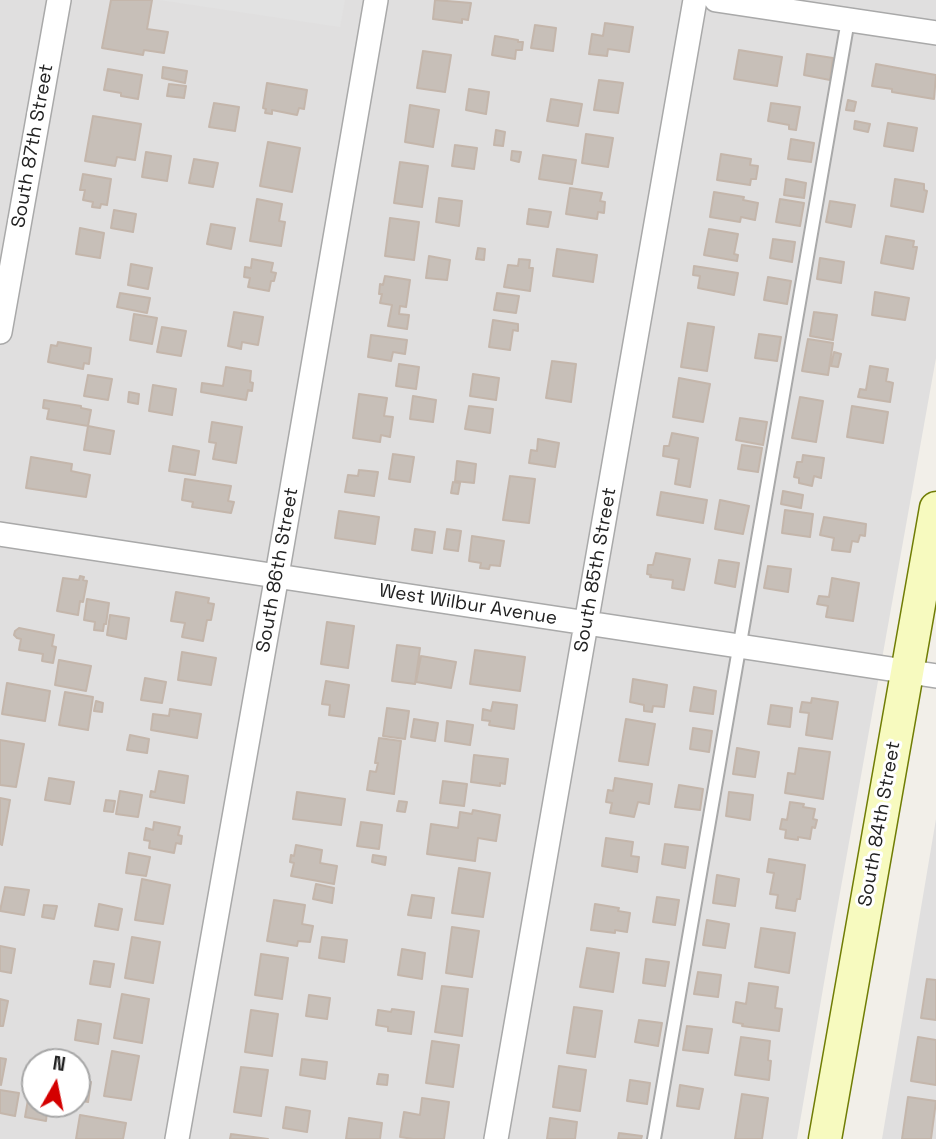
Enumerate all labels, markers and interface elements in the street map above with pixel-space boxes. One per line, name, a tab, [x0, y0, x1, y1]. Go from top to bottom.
street label: South 87th Street	[7, 62, 59, 230]
street label: South 86th Street	[252, 486, 304, 654]
street label: South 85th Street	[570, 486, 622, 654]
street label: West Wilbur Avenue	[377, 580, 559, 630]
street label: South 84th Street	[854, 740, 906, 908]
north arrow	[21, 1048, 91, 1118]
text: N	[51, 1050, 67, 1077]

